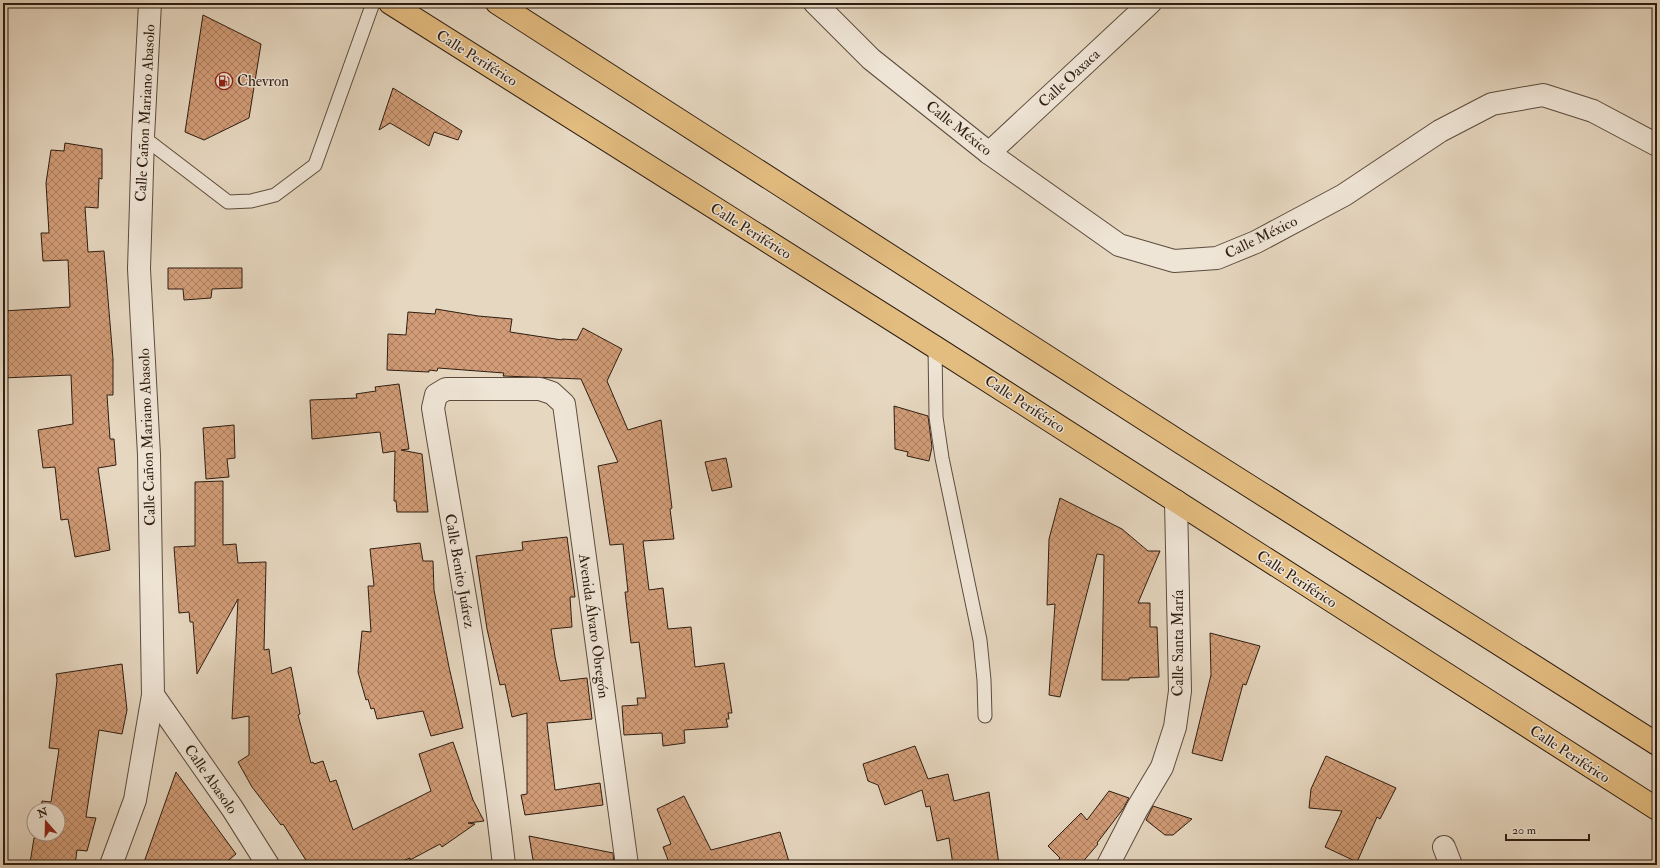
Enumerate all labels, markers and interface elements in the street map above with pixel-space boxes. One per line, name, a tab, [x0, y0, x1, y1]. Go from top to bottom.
street label: Calle Cañon Mariano Abasolo	[131, 24, 160, 202]
street label: Calle Periférico	[433, 26, 521, 91]
street label: Calle Oaxaca	[1034, 44, 1105, 112]
fuel station icon: Chevron	[214, 71, 234, 91]
place label: Chevron	[237, 72, 289, 91]
street label: Calle México	[922, 97, 995, 160]
street label: Calle Periférico	[707, 199, 795, 264]
street label: Calle México	[1222, 212, 1301, 263]
street label: Calle Cañon Mariano Abasolo	[135, 348, 160, 526]
street label: Calle Periférico	[981, 371, 1069, 437]
street label: Calle Benito Juárez	[439, 512, 479, 630]
street label: Calle Periférico	[1253, 546, 1341, 612]
street label: Avenida Álvaro Obregón	[574, 551, 615, 700]
street label: Calle Santa María	[1169, 589, 1188, 696]
street label: Calle Periférico	[1526, 721, 1614, 787]
street label: Calle Abasolo	[180, 741, 241, 818]
north arrow	[26, 802, 66, 842]
text: N	[35, 805, 51, 821]
scale bar	[1506, 816, 1589, 842]
text: 20 m	[1512, 823, 1537, 838]

